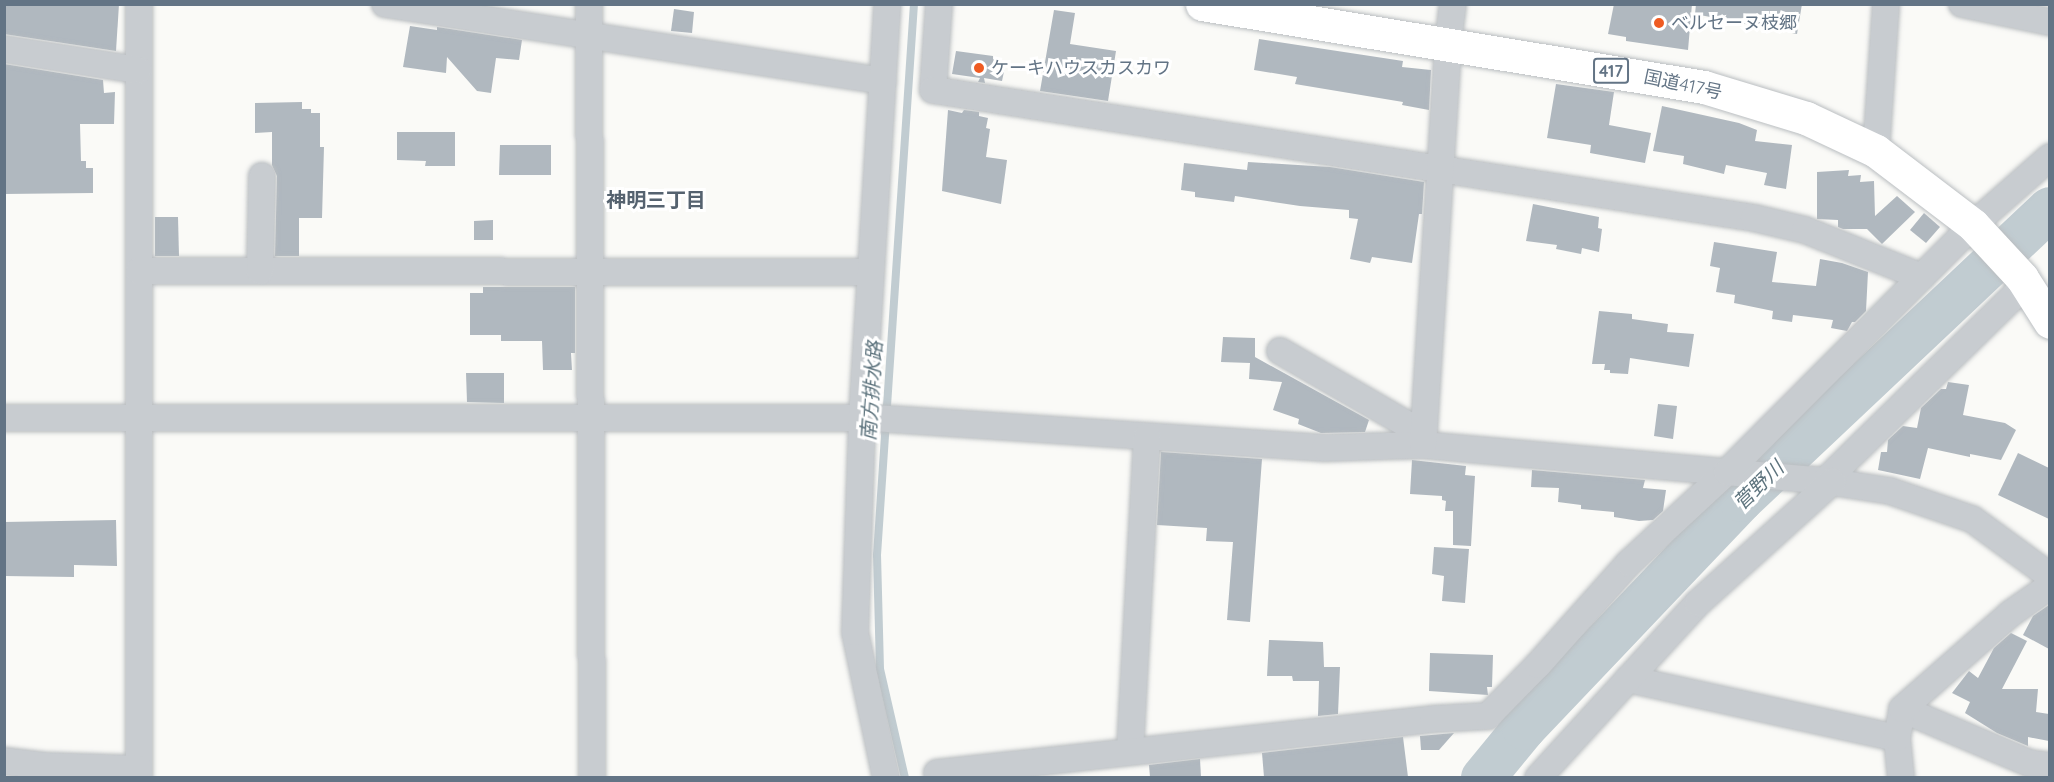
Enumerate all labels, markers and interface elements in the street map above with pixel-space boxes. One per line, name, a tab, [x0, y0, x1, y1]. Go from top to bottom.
place label: ベルセーヌ枝郷	[1671, 12, 1797, 34]
marker: ベルセーヌ枝郷	[1652, 16, 1666, 30]
place label: ケーキハウスカスカワ	[991, 57, 1171, 79]
road number: 417	[1593, 58, 1629, 84]
marker: ケーキハウスカスカワ	[972, 61, 986, 75]
street label: 国道417号	[1642, 66, 1724, 104]
district label: 神明三丁目	[606, 187, 706, 211]
water label: 南方排水路	[856, 340, 886, 442]
water label: 菅野川	[1728, 456, 1788, 514]

